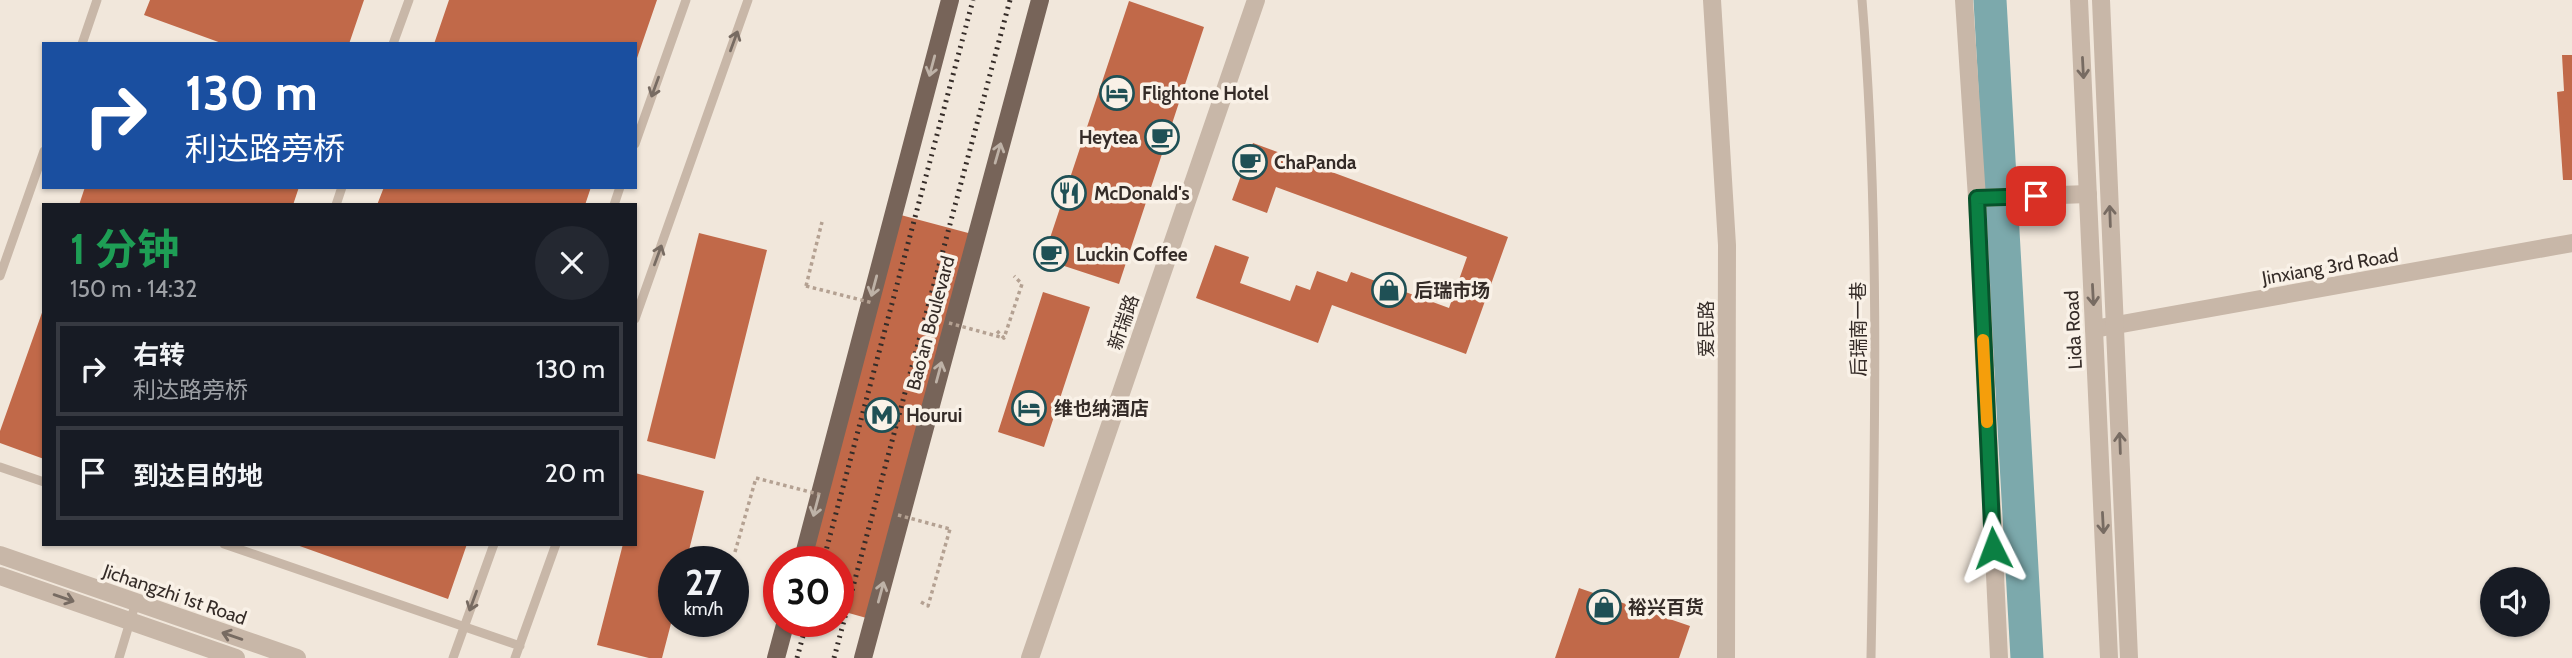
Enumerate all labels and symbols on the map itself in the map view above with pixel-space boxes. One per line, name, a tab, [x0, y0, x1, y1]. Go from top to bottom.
one-way arrow	[729, 30, 741, 52]
one-way arrow	[925, 55, 938, 77]
one-way arrow	[2076, 56, 2089, 79]
hotel icon: Flightone Hotel	[1098, 74, 1136, 112]
one-way arrow	[648, 76, 660, 98]
place label: Flightone Hotel	[1142, 82, 1269, 105]
cafe icon: Heytea	[1143, 118, 1181, 156]
place label: Heytea	[1079, 126, 1139, 149]
one-way arrow	[993, 142, 1006, 164]
cafe icon: ChaPanda	[1231, 143, 1269, 181]
place label: ChaPanda	[1274, 151, 1357, 174]
pin	[2006, 166, 2066, 226]
restaurant icon: McDonald's	[1050, 174, 1088, 212]
place label: McDonald's	[1094, 182, 1190, 205]
one-way arrow	[2103, 204, 2116, 227]
cafe icon: Luckin Coffee	[1032, 235, 1070, 273]
place label: Luckin Coffee	[1076, 243, 1188, 266]
street label: Jinxiang 3rd Road	[2259, 243, 2400, 290]
one-way arrow	[652, 244, 665, 266]
street label: Bao'an Boulevard	[902, 253, 959, 393]
shop icon: 后瑞市场	[1370, 271, 1408, 309]
one-way arrow	[866, 274, 879, 296]
place label: 后瑞市场	[1414, 279, 1490, 302]
street label: 后瑞南一巷	[1847, 281, 1870, 377]
one-way arrow	[2086, 284, 2099, 307]
street label: Lida Road	[2060, 290, 2087, 370]
street label: 新瑞路	[1103, 291, 1144, 353]
street label: 爱民路	[1695, 300, 1718, 358]
one-way arrow	[933, 361, 946, 384]
hotel icon: 维也纳酒店	[1010, 389, 1048, 427]
metro station icon: Hourui	[863, 396, 901, 434]
place label: 维也纳酒店	[1054, 397, 1149, 420]
place label: Hourui	[906, 404, 962, 427]
one-way arrow	[2113, 432, 2126, 455]
one-way arrow	[809, 494, 822, 517]
position arrow	[1956, 511, 2030, 585]
one-way arrow	[2097, 511, 2110, 534]
speed limit sign: 30	[763, 546, 854, 637]
street label: Jichangzhi 1st Road	[99, 559, 250, 630]
one-way arrow	[875, 581, 888, 604]
shop icon: 裕兴百货	[1585, 588, 1623, 626]
one-way arrow	[466, 590, 478, 612]
one-way arrow	[53, 593, 75, 605]
place label: 裕兴百货	[1628, 596, 1704, 619]
one-way arrow	[221, 629, 243, 642]

